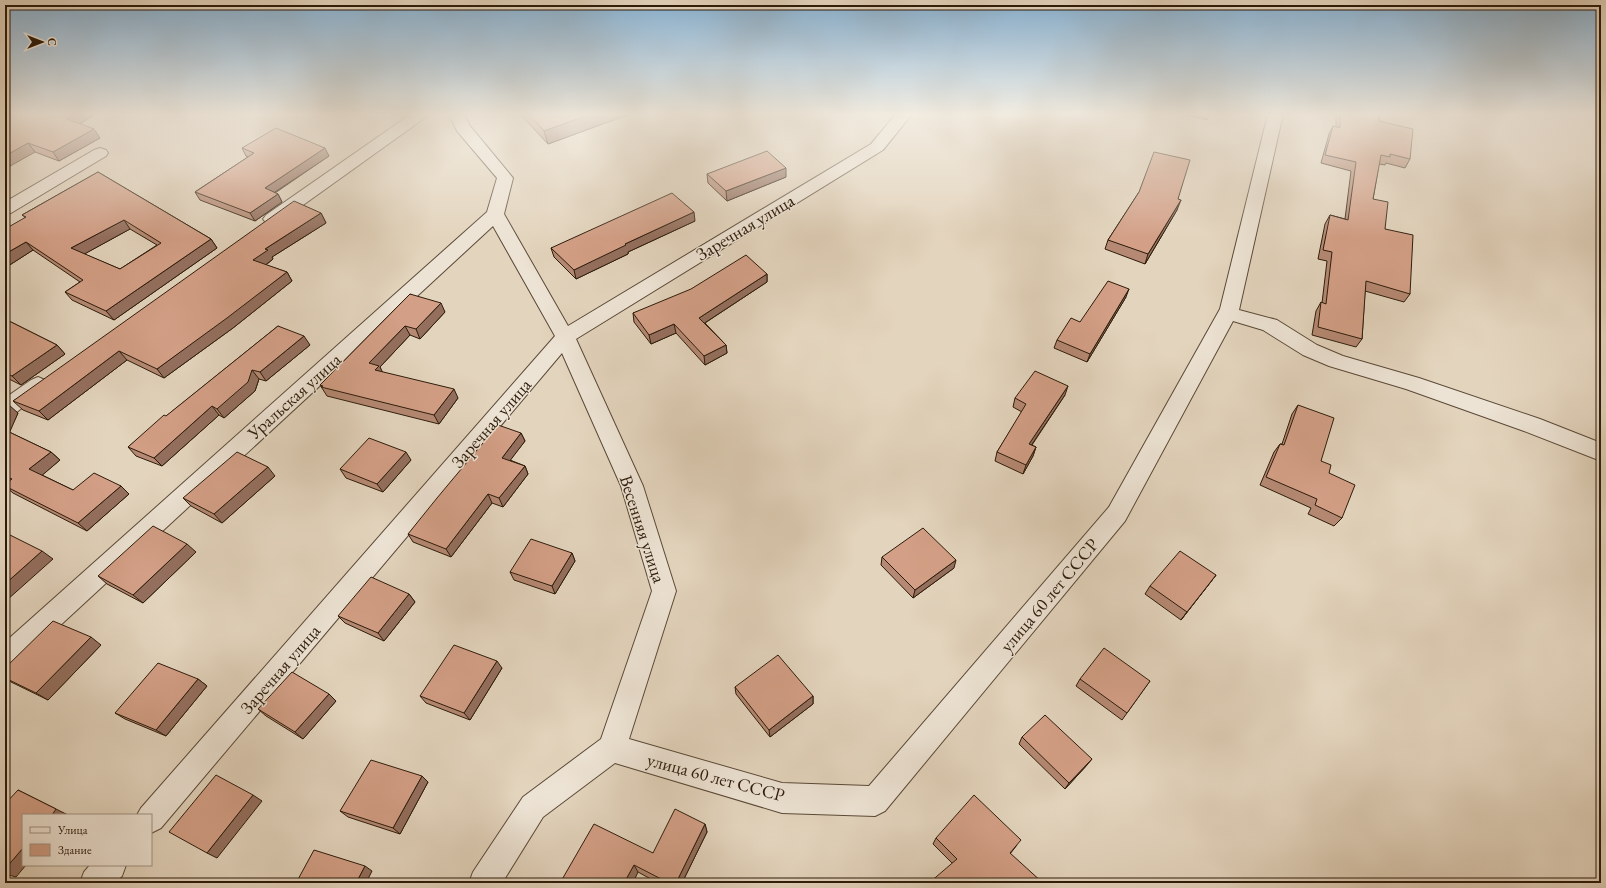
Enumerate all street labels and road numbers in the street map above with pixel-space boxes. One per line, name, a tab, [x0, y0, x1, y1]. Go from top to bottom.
street label: Заречная улица	[691, 188, 799, 265]
street label: Уральская улица	[242, 347, 346, 445]
street label: Заречная улица	[446, 373, 537, 472]
street label: Весенняя улица	[615, 472, 671, 587]
street label: улица 60 лет СССР	[995, 533, 1103, 657]
street label: Заречная улица	[235, 619, 326, 718]
street label: улица 60 лет СССР	[645, 748, 787, 806]

